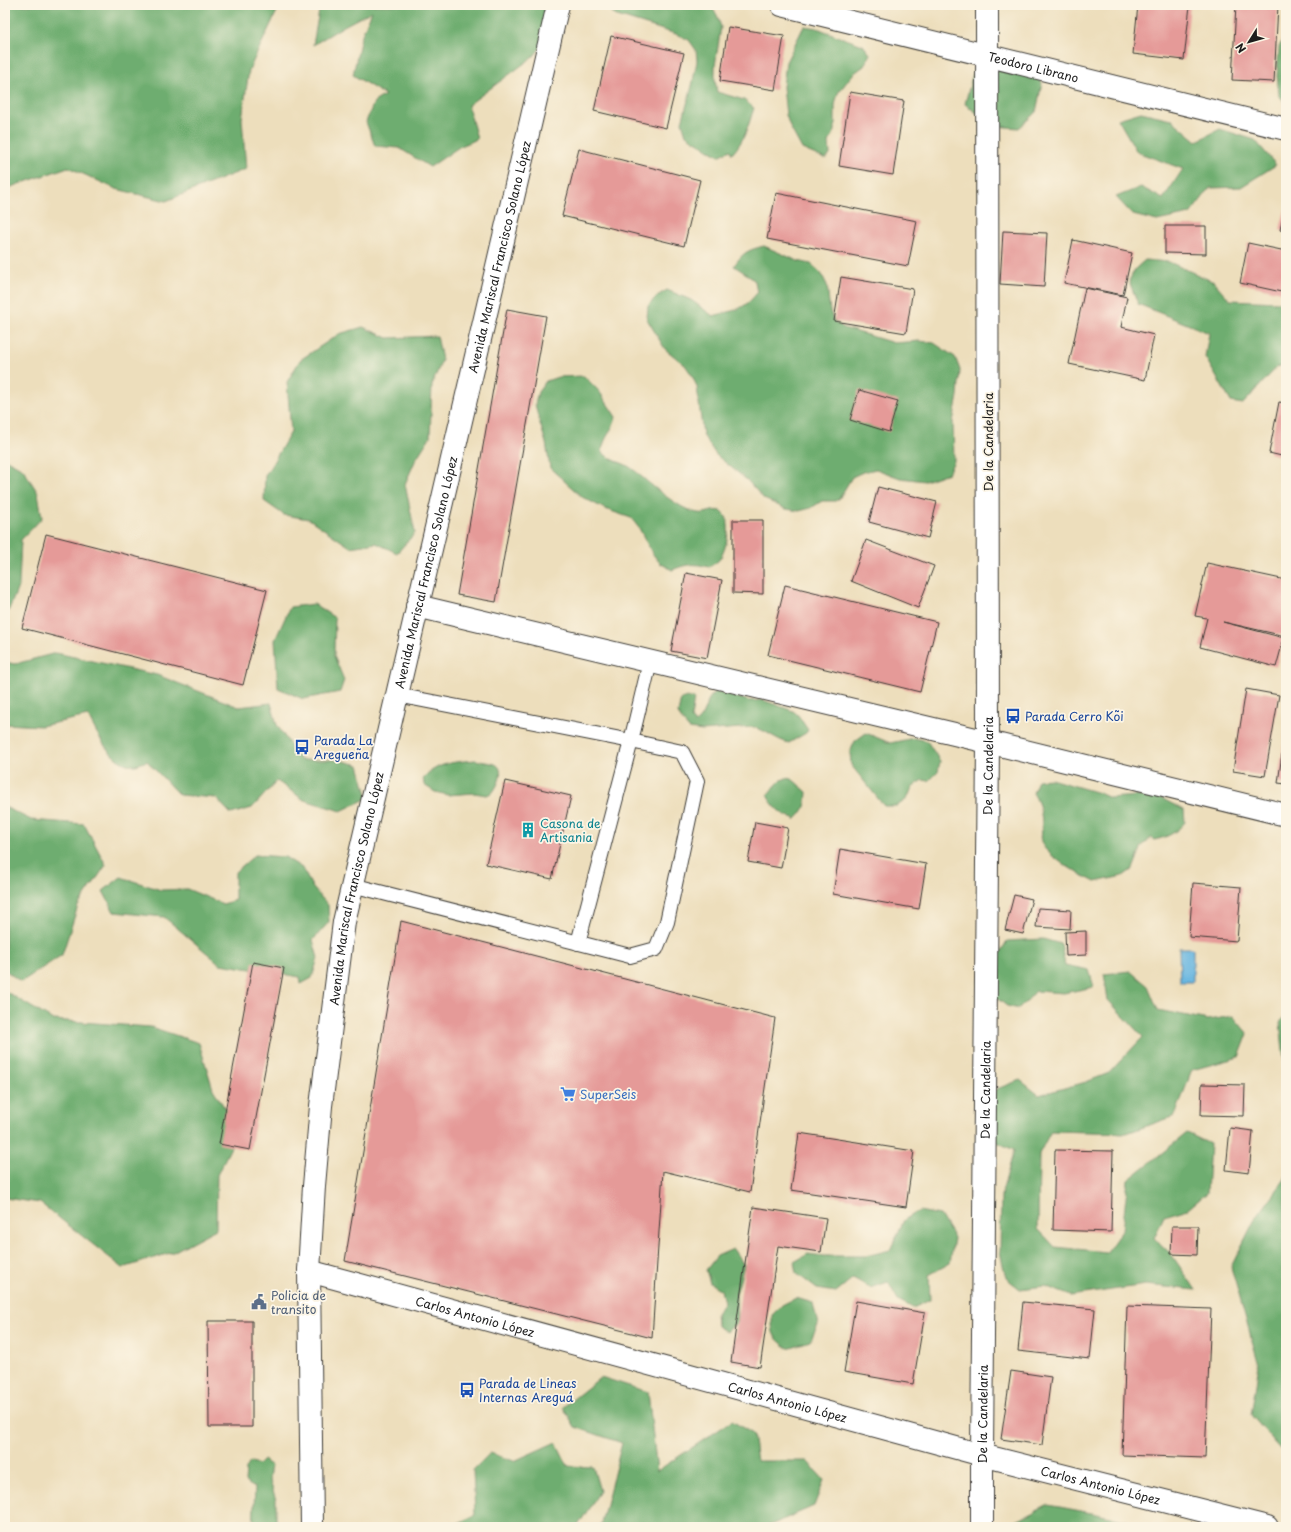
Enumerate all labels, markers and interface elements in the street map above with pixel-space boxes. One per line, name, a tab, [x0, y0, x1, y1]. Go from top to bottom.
north arrow	[1229, 22, 1269, 62]
text: N	[1231, 39, 1250, 57]
street label: Teodoro Librano	[986, 47, 1081, 87]
street label: Avenida Mariscal Francisco Solano López	[463, 139, 535, 375]
street label: De la Candelaria	[979, 392, 997, 491]
street label: Avenida Mariscal Francisco Solano López	[390, 454, 461, 690]
bus stop icon: Parada Cerro Kõi	[1004, 707, 1022, 725]
place label: Parada Cerro Kõi	[1025, 707, 1124, 725]
street label: De la Candelaria	[978, 716, 997, 816]
place label: Parada La Aregueña	[314, 731, 373, 763]
bus stop icon: Parada La Aregueña	[293, 738, 311, 756]
street label: Avenida Mariscal Francisco Solano López	[325, 770, 388, 1006]
place label: Casona de Artisania	[540, 814, 601, 846]
building icon: Casona de Artisania	[519, 821, 537, 839]
street label: De la Candelaria	[976, 1040, 994, 1140]
supermarket icon: SuperSeis	[559, 1085, 577, 1103]
place label: SuperSeis	[580, 1085, 637, 1103]
place label: Policia de transito	[271, 1286, 326, 1318]
street label: Carlos Antonio López	[413, 1291, 537, 1341]
public building icon: Policia de transito	[250, 1293, 268, 1311]
street label: De la Candelaria	[973, 1364, 992, 1463]
place label: Parada de Lineas Internas Areguá	[479, 1374, 577, 1406]
street label: Carlos Antonio López	[726, 1377, 849, 1427]
bus stop icon: Parada de Lineas Internas Areguá	[458, 1381, 476, 1399]
street label: Carlos Antonio López	[1039, 1461, 1163, 1509]

